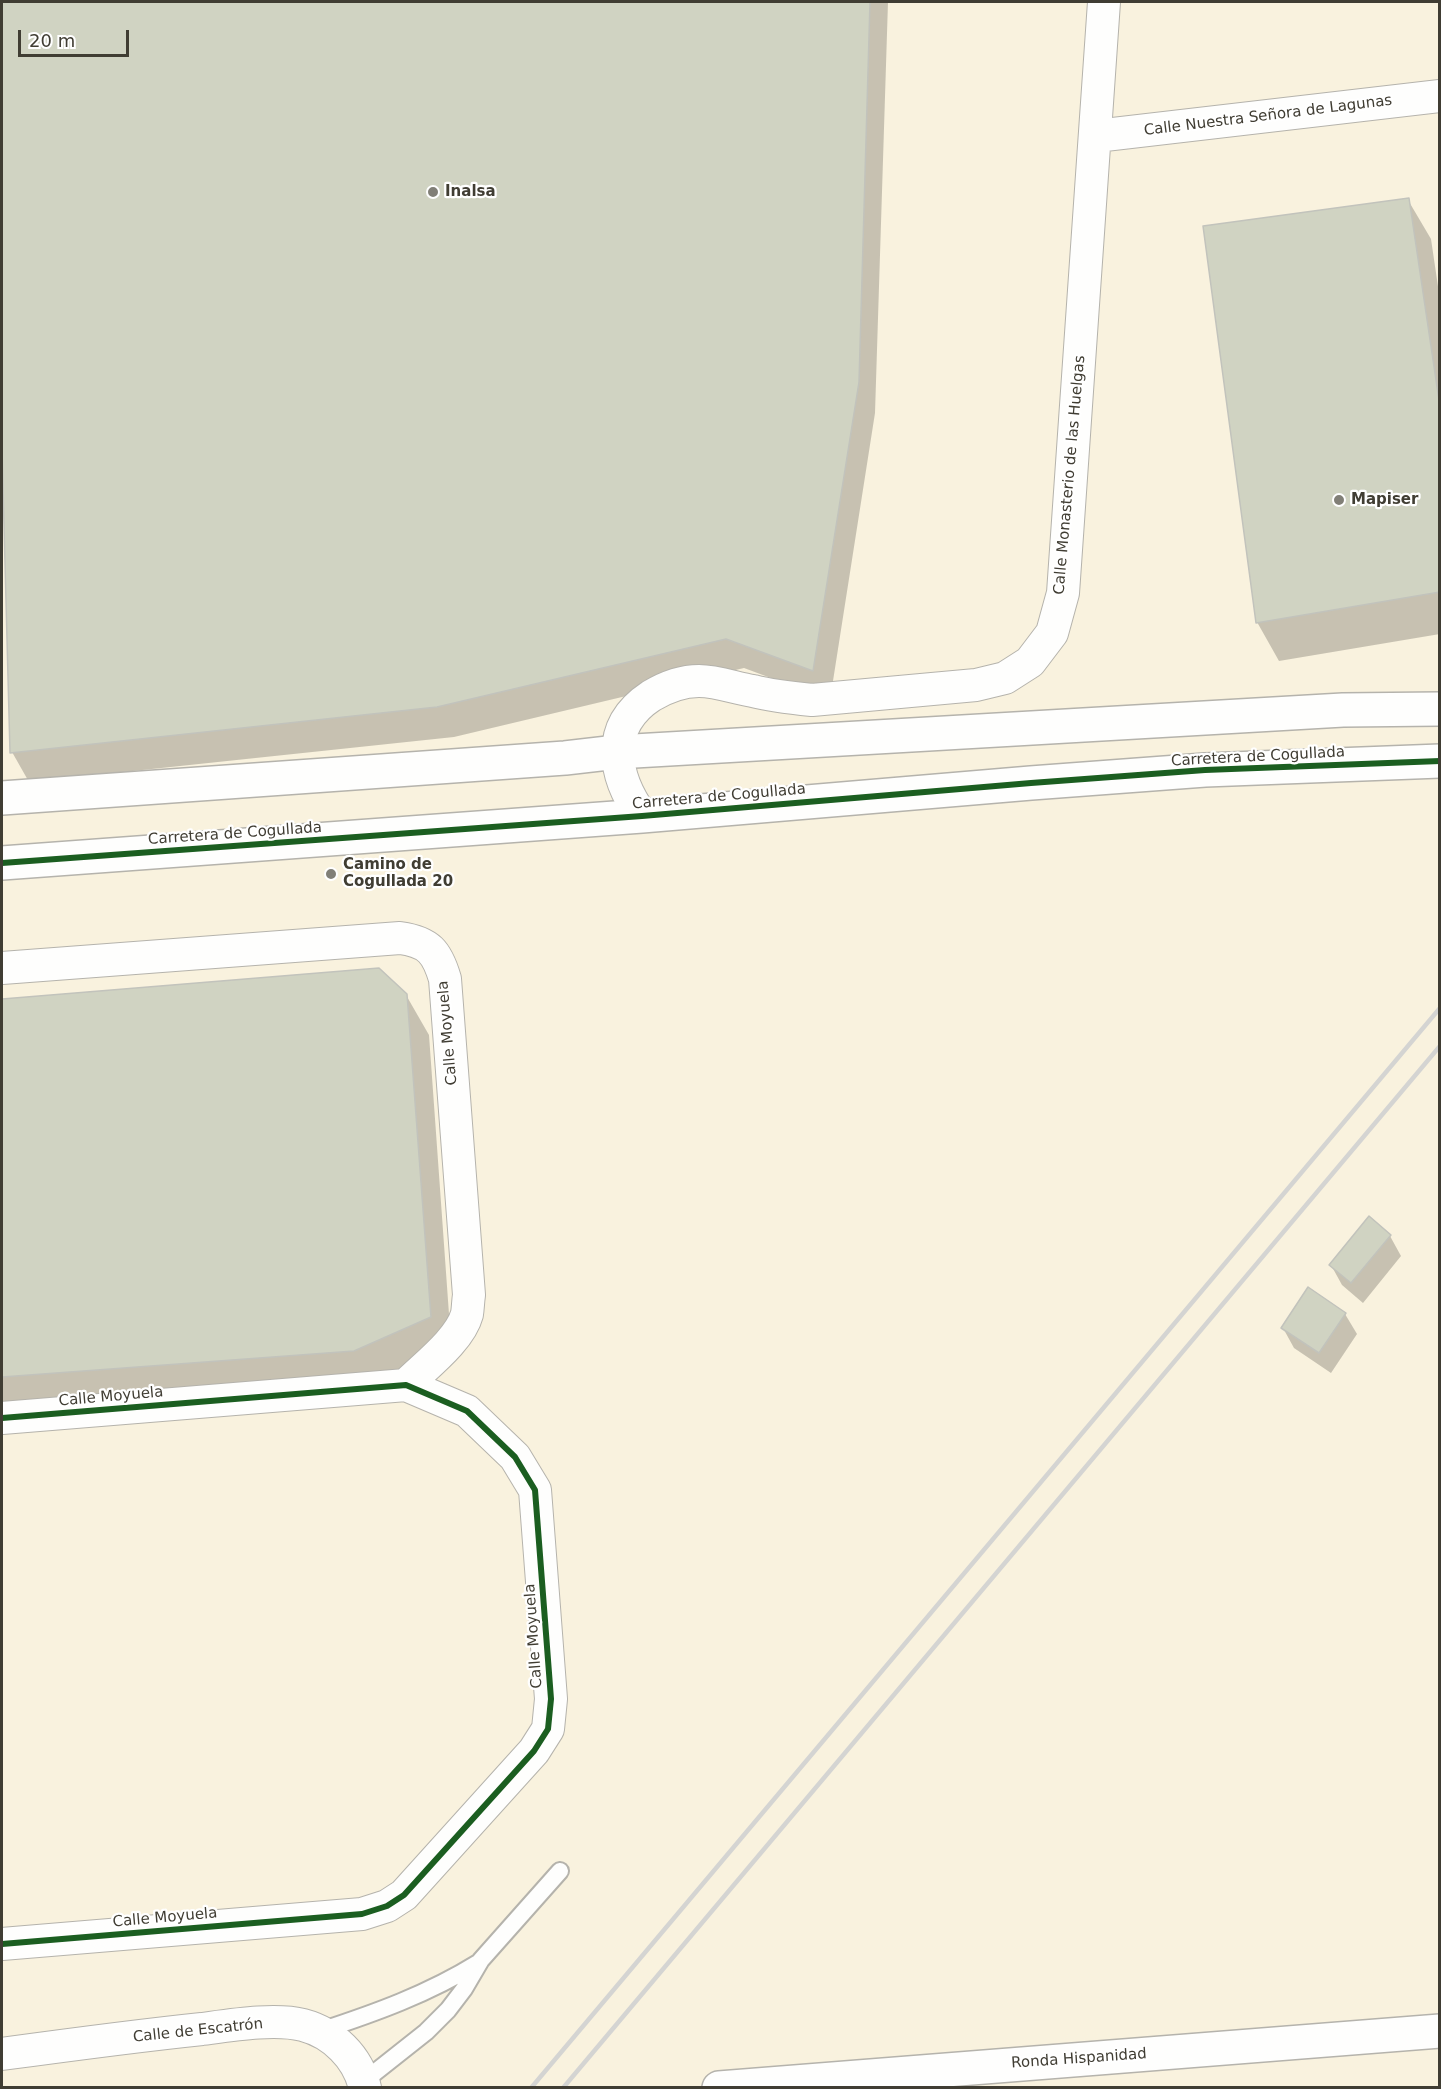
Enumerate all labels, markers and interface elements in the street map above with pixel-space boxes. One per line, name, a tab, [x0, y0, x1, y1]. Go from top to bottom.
scale bar	[21, 18, 132, 56]
text: 20 m	[29, 30, 75, 51]
street label: Calle Nuestra Señora de Lagunas	[1143, 92, 1393, 140]
place label: Inalsa	[445, 183, 496, 201]
marker: Inalsa	[426, 185, 440, 199]
street label: Calle Monasterio de las Huelgas	[1051, 355, 1089, 595]
place label: Mapiser	[1351, 491, 1418, 509]
marker: Mapiser	[1332, 493, 1346, 507]
street label: Carretera de Cogullada	[1170, 743, 1346, 771]
street label: Carretera de Cogullada	[631, 780, 807, 814]
street label: Carretera de Cogullada	[147, 819, 323, 849]
place label: Camino de Cogullada 20	[343, 856, 453, 891]
marker: Camino de Cogullada 20	[324, 867, 338, 881]
street label: Calle Moyuela	[434, 980, 462, 1086]
street label: Calle Moyuela	[58, 1383, 164, 1411]
street label: Calle Moyuela	[521, 1583, 547, 1689]
street label: Calle Moyuela	[112, 1904, 218, 1932]
street label: Calle de Escatrón	[132, 2015, 264, 2047]
street label: Ronda Hispanidad	[1011, 2045, 1147, 2073]

